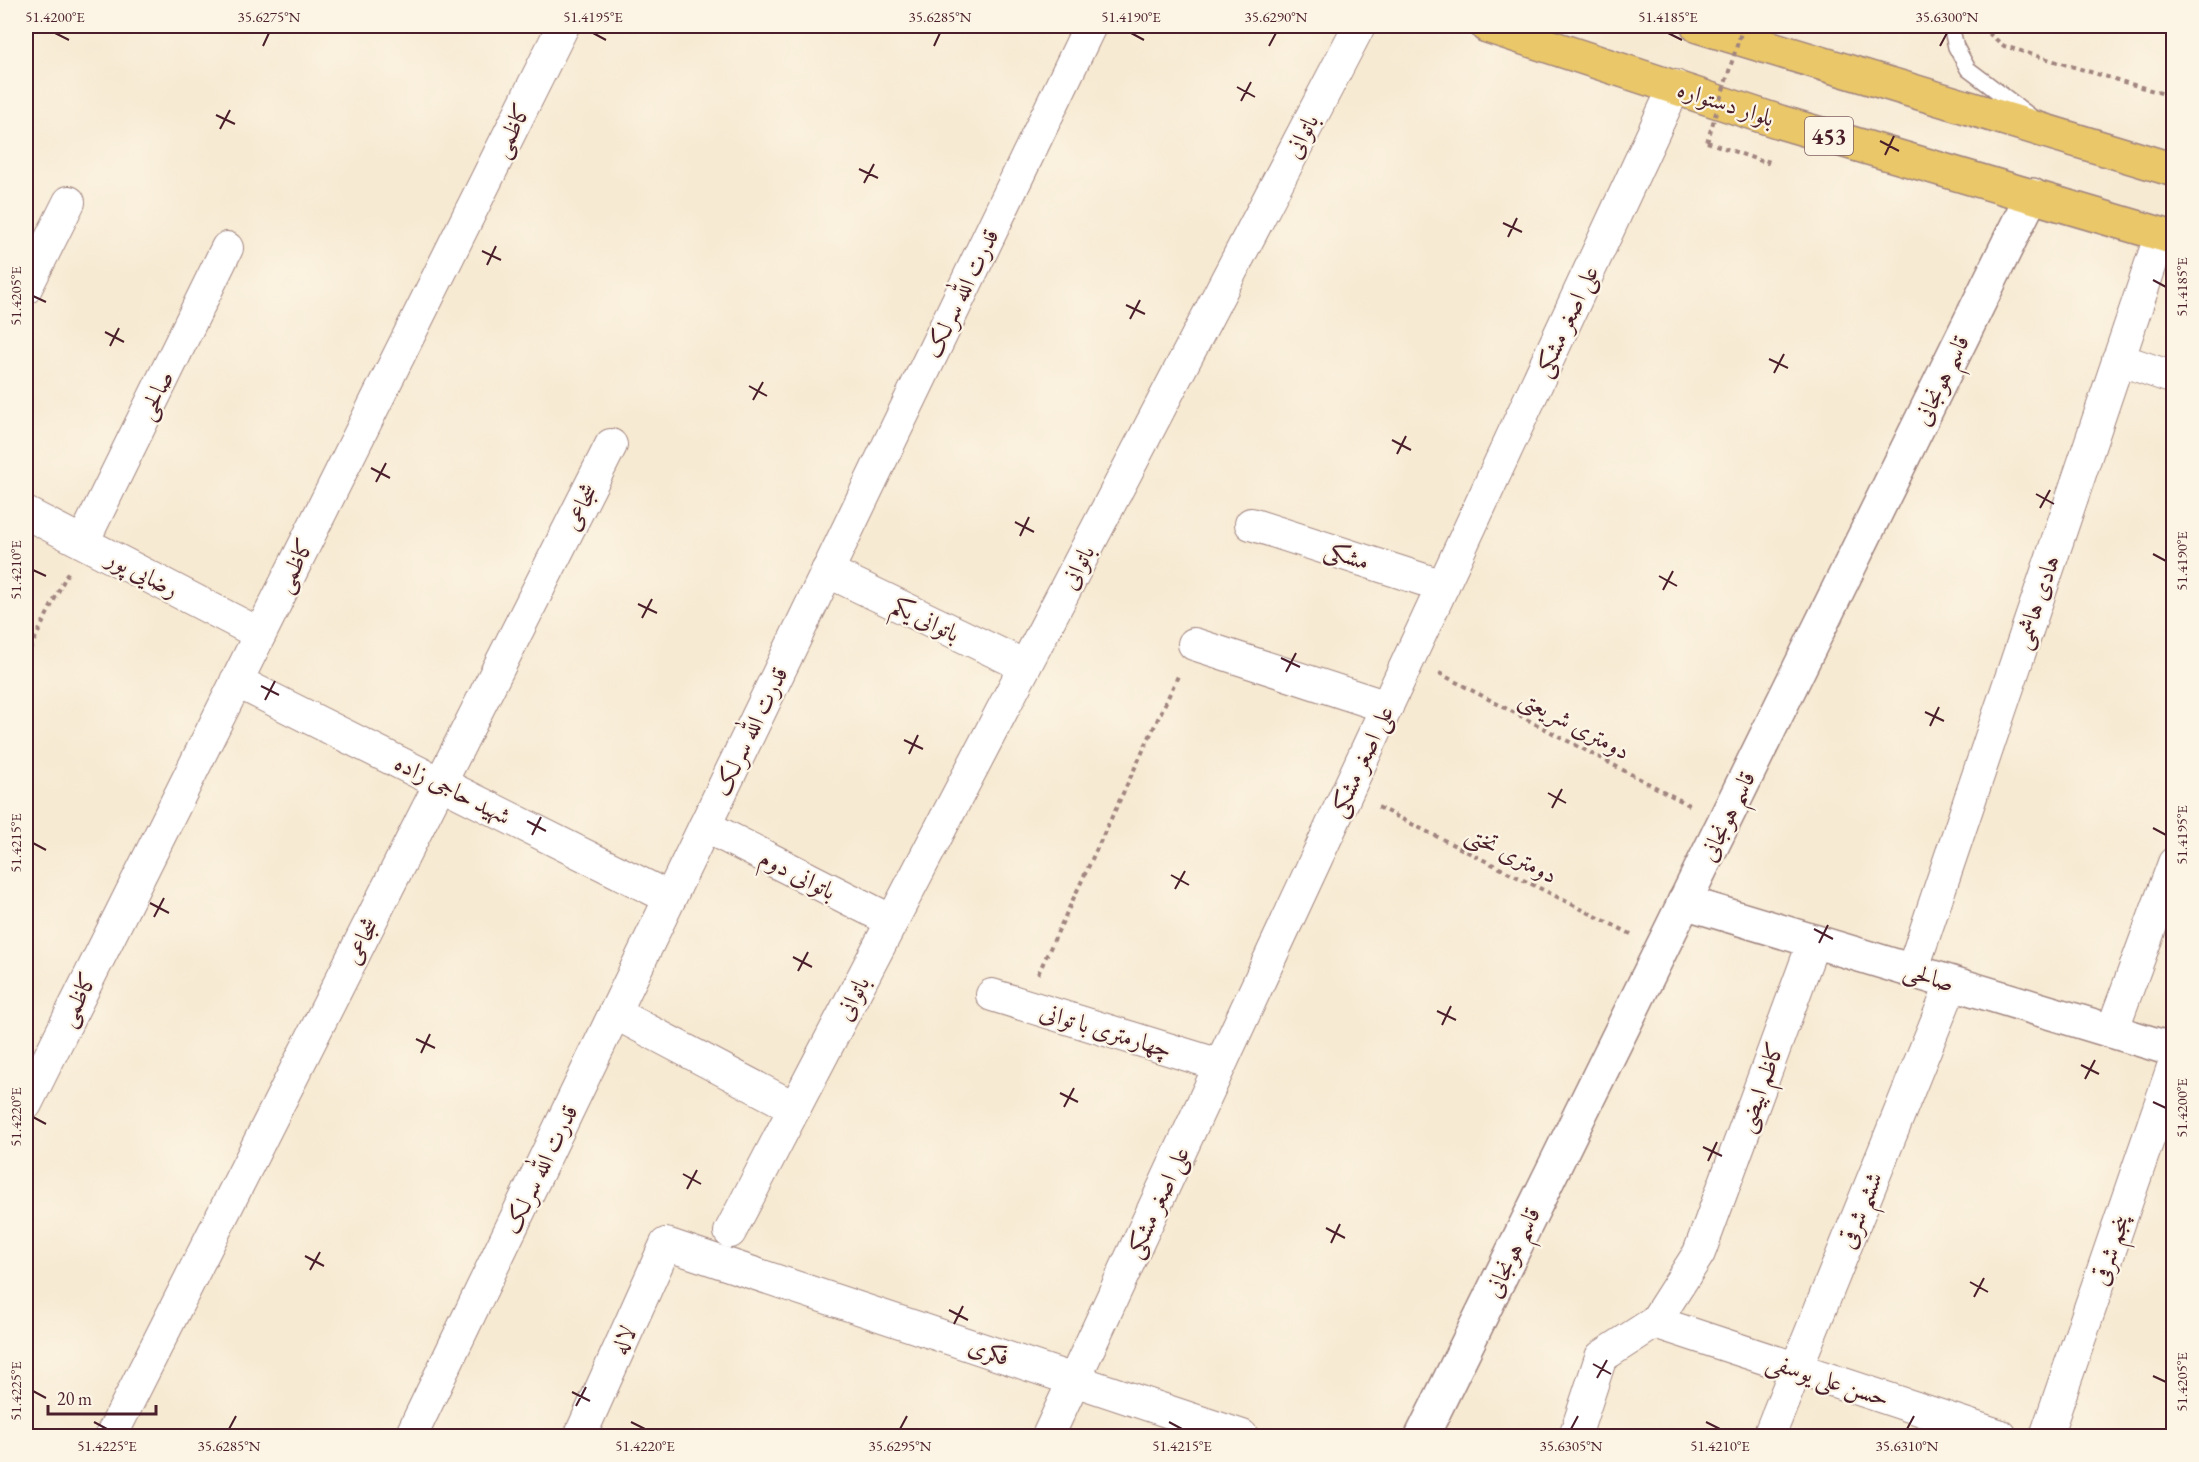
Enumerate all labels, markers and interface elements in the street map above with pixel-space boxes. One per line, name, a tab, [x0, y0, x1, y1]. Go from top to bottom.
text: 51.4200°E	[25, 7, 85, 26]
text: 35.6275°N	[238, 7, 301, 26]
text: 51.4195°E	[563, 7, 623, 26]
text: 35.6285°N	[909, 7, 972, 26]
text: 51.4190°E	[1101, 7, 1161, 26]
text: 35.6290°N	[1245, 7, 1308, 26]
text: 51.4185°E	[1638, 7, 1698, 26]
text: 35.6300°N	[1916, 7, 1979, 26]
street label: بلوار دستواره	[1674, 73, 1778, 133]
street label: کاظمی	[484, 97, 539, 163]
street label: باتوانی	[1277, 109, 1325, 163]
road number: 453	[1805, 117, 1853, 155]
street label: قدرت الله سرلک	[914, 222, 1007, 363]
text: 51.4185°E	[2172, 257, 2191, 317]
street label: علی اصغر مشکی	[1527, 260, 1607, 383]
text: 51.4205°E	[6, 266, 25, 326]
street label: قاسم هونجانی	[1906, 330, 1984, 434]
street label: صالحی	[130, 365, 182, 426]
street label: شجاعی	[555, 479, 605, 535]
text: 51.4190°E	[2172, 531, 2191, 591]
street label: کاظمی	[267, 532, 322, 598]
street label: مشکی	[1320, 533, 1374, 578]
text: 51.4210°E	[6, 540, 25, 600]
street label: باتوانی	[1053, 540, 1101, 594]
street label: رضایی پور	[99, 541, 184, 606]
street label: هادی هاشمی	[2005, 551, 2068, 654]
street label: باتوانی یکم	[884, 589, 965, 655]
street label: قدرت الله سرلک	[703, 660, 796, 801]
street label: دومتری شریعتی	[1513, 682, 1636, 768]
street label: علی اصغر مشکی	[1322, 700, 1402, 823]
street label: شهید حاجی زاده	[389, 746, 517, 832]
street label: قاسم هونجانی	[1692, 766, 1770, 870]
text: 51.4195°E	[2172, 805, 2191, 865]
text: 51.4215°E	[6, 813, 25, 873]
street label: دومتری تختی	[1460, 818, 1563, 892]
street label: باتوانی دوم	[752, 842, 841, 912]
street label: شجاعی	[336, 913, 386, 969]
street label: صالحی	[1899, 954, 1958, 1000]
street label: کاظمی	[50, 966, 105, 1032]
street label: باتوانی	[828, 971, 876, 1025]
street label: چهارمتری با توانی	[1036, 995, 1176, 1066]
street label: کاظم ابیضی	[1729, 1037, 1797, 1139]
text: 51.4200°E	[2172, 1078, 2191, 1138]
text: 51.4220°E	[6, 1087, 25, 1147]
street label: قدرت الله سرلک	[493, 1098, 586, 1239]
street label: علی اصغر مشکی	[1118, 1141, 1198, 1264]
street label: ششم شرقی	[1831, 1167, 1898, 1256]
street label: قاسم هونجانی	[1477, 1202, 1555, 1306]
street label: پنجم شرقی	[2084, 1209, 2144, 1291]
street label: لاله	[603, 1321, 643, 1359]
street label: فکری	[964, 1330, 1014, 1372]
street label: حسن علی یوسفی	[1762, 1345, 1893, 1415]
text: 51.4205°E	[2172, 1352, 2191, 1412]
text: 51.4225°E	[6, 1361, 25, 1421]
scale bar	[48, 1378, 156, 1416]
text: 20 m	[57, 1387, 92, 1410]
text: 51.4225°E	[77, 1436, 137, 1455]
text: 35.6285°N	[198, 1436, 261, 1455]
text: 51.4220°E	[615, 1436, 675, 1455]
text: 35.6295°N	[869, 1436, 932, 1455]
text: 51.4215°E	[1152, 1436, 1212, 1455]
text: 35.6305°N	[1540, 1436, 1603, 1455]
text: 51.4210°E	[1690, 1436, 1750, 1455]
text: 35.6310°N	[1876, 1436, 1939, 1455]

